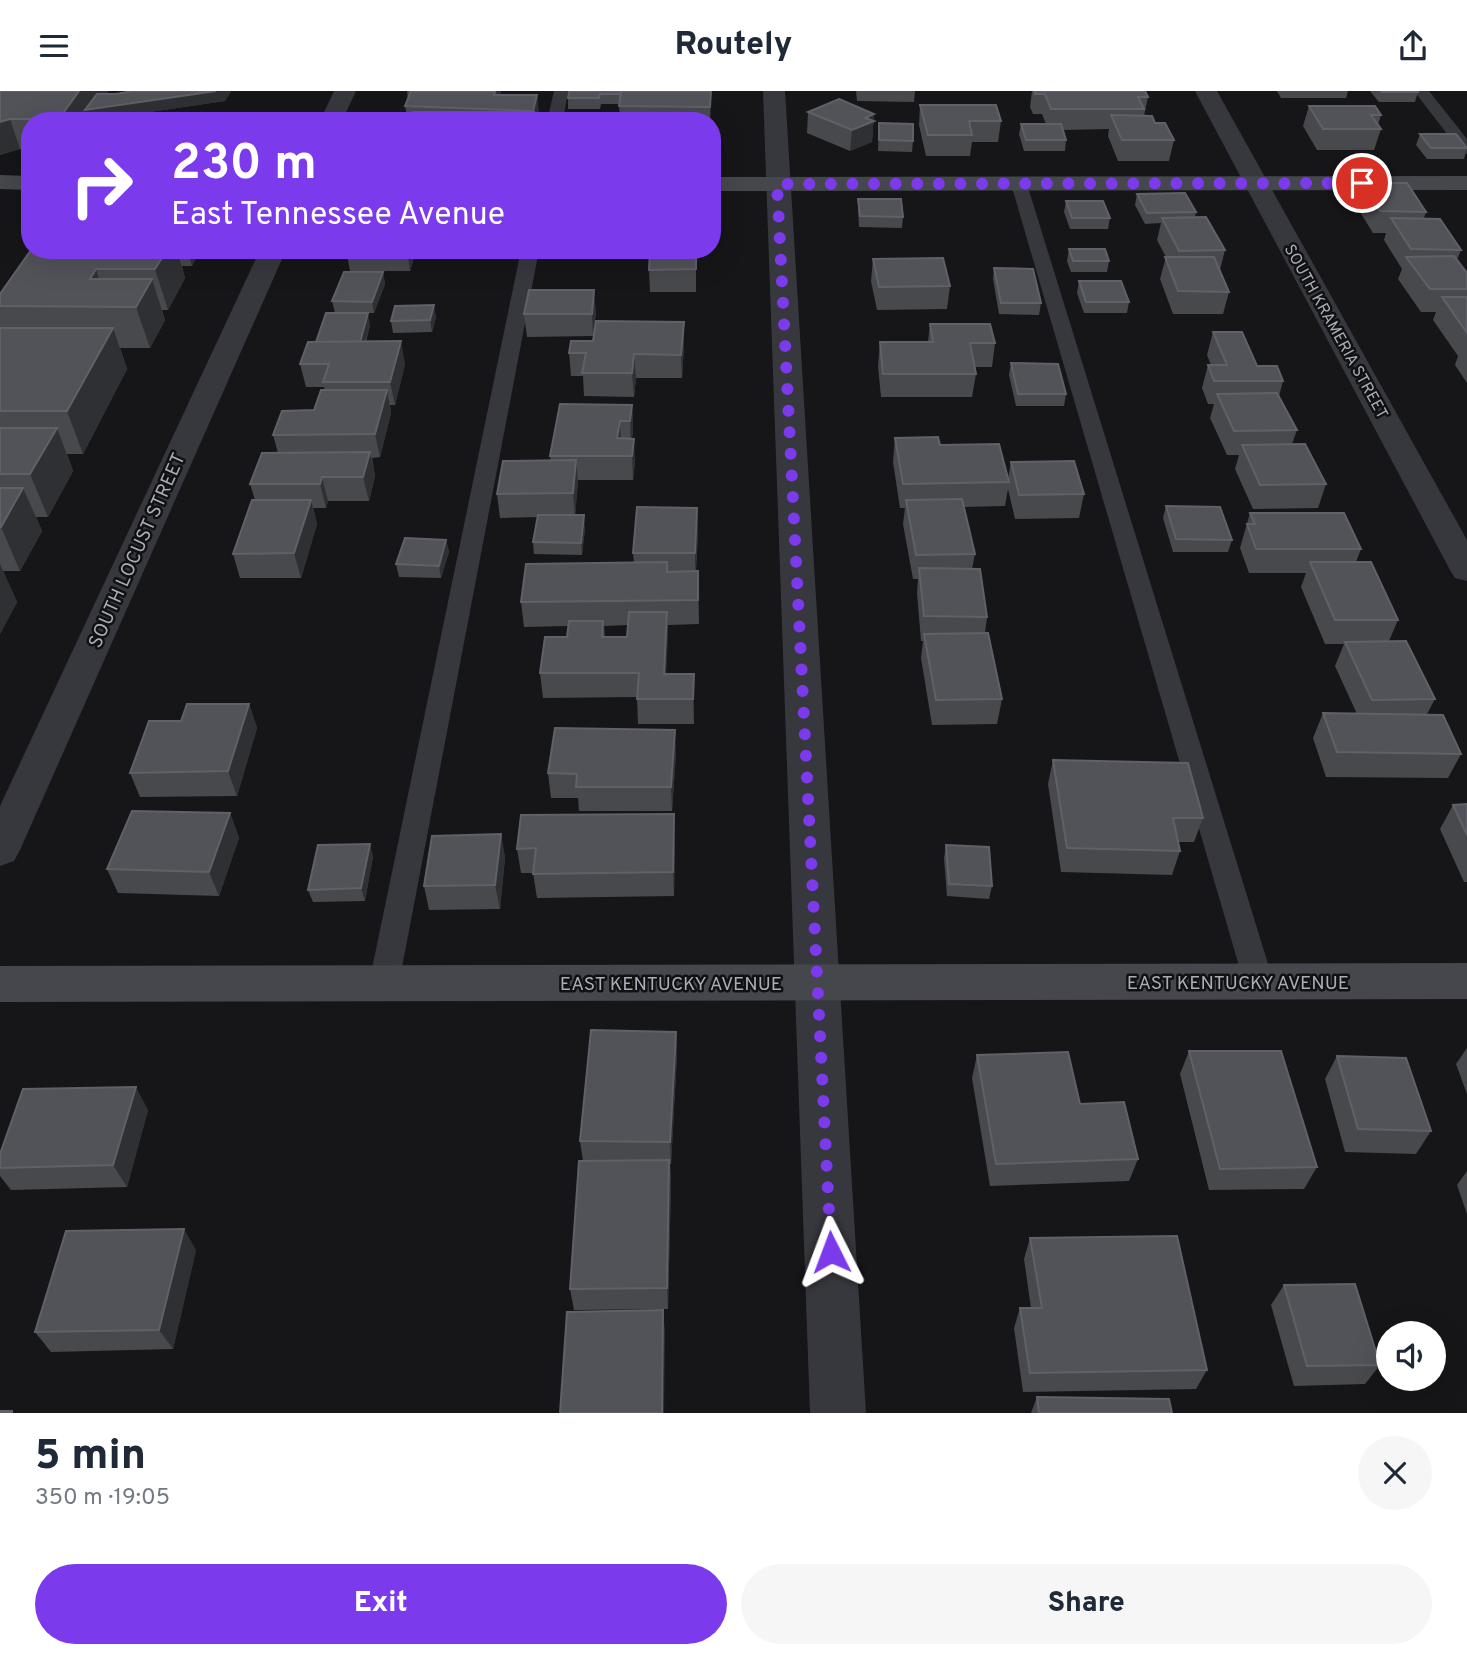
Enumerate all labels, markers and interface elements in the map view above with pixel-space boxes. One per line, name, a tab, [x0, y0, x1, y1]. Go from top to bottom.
text: Routely	[675, 26, 792, 66]
icon: menu	[35, 27, 73, 65]
icon: share	[1394, 27, 1432, 65]
text: 230 m	[171, 135, 317, 197]
icon: right	[56, 140, 147, 231]
pin	[1332, 153, 1392, 213]
icon: arrive	[1343, 164, 1381, 202]
text: East Tennessee Avenue	[171, 196, 505, 236]
street label: SOUTH KRAMERIA STREET	[1279, 241, 1392, 423]
street label: SOUTH LOCUST STREET	[84, 449, 192, 652]
street label: EAST KENTUCKY AVENUE	[1127, 972, 1349, 996]
street label: EAST KENTUCKY AVENUE	[560, 973, 782, 997]
position arrow	[794, 1215, 868, 1289]
map controls	[1376, 1321, 1446, 1391]
button: sound	[1376, 1321, 1446, 1391]
text: 5 min	[35, 1431, 146, 1484]
button: close	[1358, 1436, 1432, 1510]
text: 350 m · 19:05	[35, 1484, 170, 1513]
button: Exit	[35, 1564, 727, 1644]
button: Share	[741, 1564, 1432, 1644]

